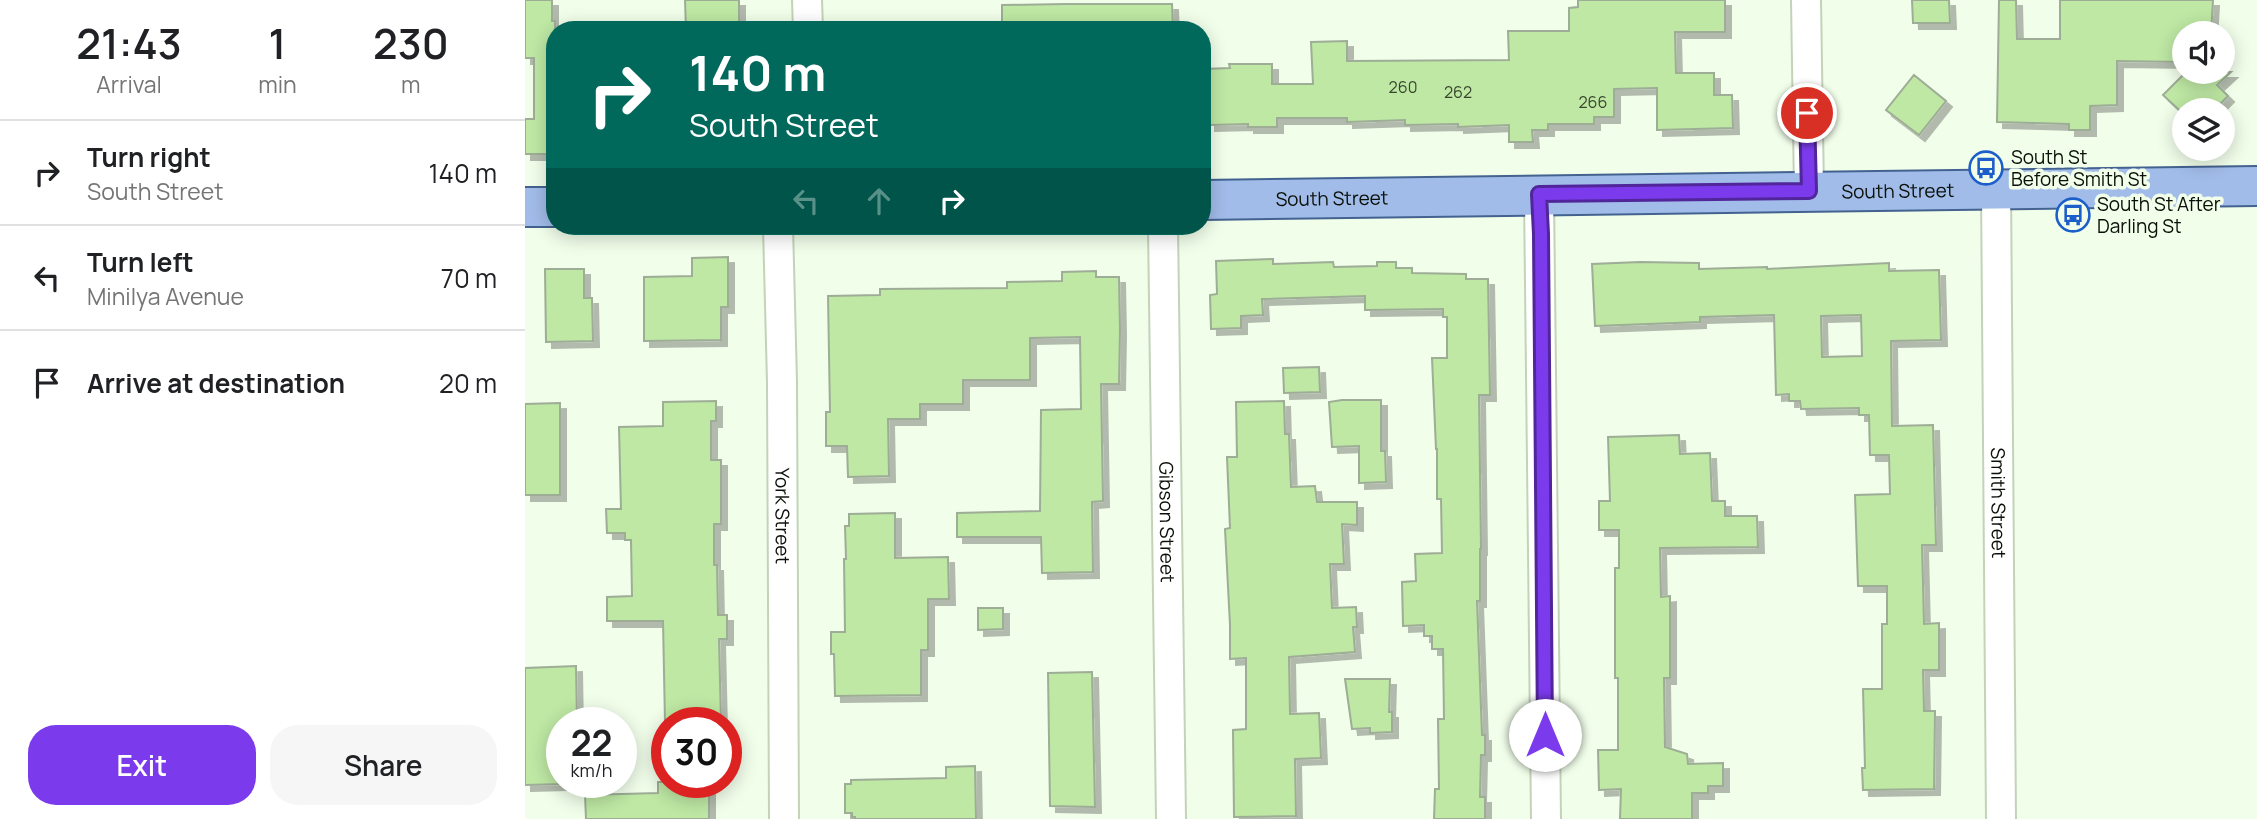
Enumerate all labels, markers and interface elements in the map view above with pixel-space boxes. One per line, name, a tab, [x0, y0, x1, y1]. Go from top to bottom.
text: 21:43	[76, 14, 182, 72]
text: 1	[269, 14, 286, 72]
text: 230	[373, 14, 449, 72]
map controls	[2172, 21, 2235, 161]
button: sound	[2172, 21, 2235, 84]
text: 140 m	[689, 39, 826, 106]
icon: right	[574, 49, 665, 140]
text: Arrival	[96, 68, 162, 100]
text: min	[258, 68, 297, 100]
text: m	[401, 68, 421, 100]
house number: 260	[1389, 76, 1417, 98]
house number: 262	[1444, 81, 1472, 103]
pin	[1777, 83, 1837, 143]
house number: 266	[1579, 91, 1607, 113]
icon: arrive	[1788, 94, 1826, 132]
button: layers	[2172, 98, 2235, 161]
text: South Street	[689, 103, 879, 147]
text: Turn right	[87, 139, 211, 175]
place label: South St Before Smith St	[2011, 144, 2147, 192]
bus stop icon: South St Before Smith St	[1967, 149, 2005, 187]
icon: right	[28, 154, 66, 192]
text: 140 m	[428, 155, 497, 191]
text: South Street	[87, 175, 223, 207]
street label: South Street	[1841, 177, 1955, 205]
icon: left	[787, 182, 825, 220]
icon: ahead	[860, 182, 898, 220]
icon: right	[933, 182, 971, 220]
street label: South Street	[1275, 185, 1389, 212]
place label: South St After Darling St	[2097, 191, 2221, 239]
bus stop icon: South St After Darling St	[2054, 196, 2092, 234]
text: Turn left	[87, 244, 194, 280]
icon: left	[28, 259, 66, 297]
text: 70 m	[441, 260, 497, 296]
text: Minilya Avenue	[87, 280, 244, 312]
icon: arrive	[28, 364, 66, 402]
text: Arrive at destination	[87, 365, 345, 401]
text: 20 m	[439, 365, 497, 401]
street label: Smith Street	[1985, 447, 2012, 559]
street label: Gibson Street	[1153, 461, 1181, 583]
street label: York Street	[769, 468, 796, 564]
position arrow	[1508, 698, 1582, 772]
speed limit sign: 30	[651, 707, 742, 798]
text: 22	[571, 719, 612, 767]
button: Exit	[28, 725, 256, 805]
button: Share	[270, 725, 497, 805]
text: km/h	[571, 758, 612, 782]

